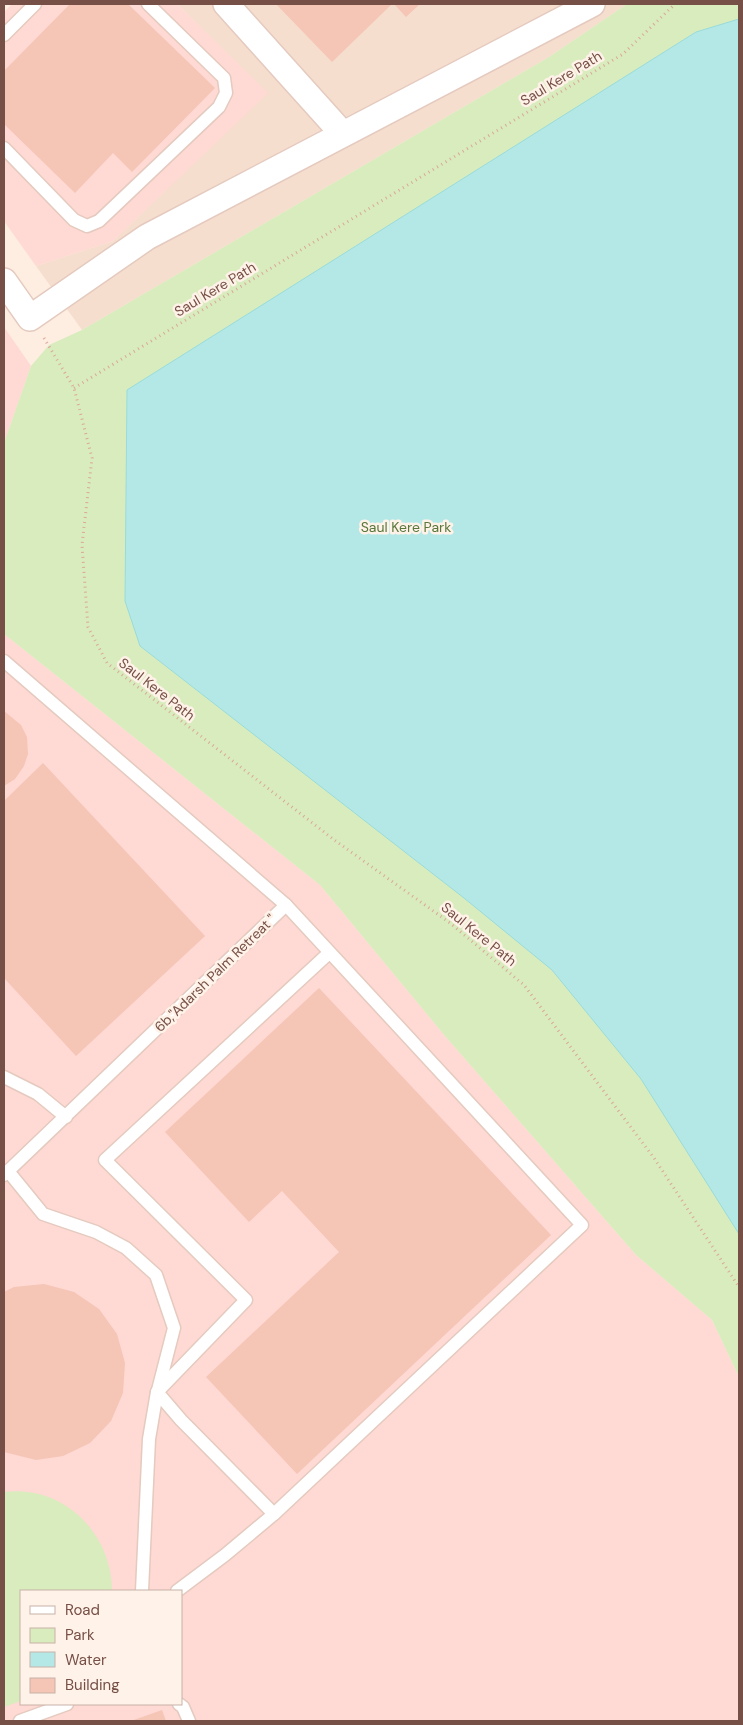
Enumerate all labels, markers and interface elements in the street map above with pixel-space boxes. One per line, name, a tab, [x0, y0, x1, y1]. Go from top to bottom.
street label: Saul Kere Path	[517, 47, 605, 109]
street label: Saul Kere Path	[171, 258, 259, 320]
park label: Saul Kere Park	[361, 518, 451, 536]
street label: Saul Kere Path	[115, 654, 199, 724]
street label: Saul Kere Path	[438, 898, 520, 970]
street label: 6b,"Adarsh Palm Retreat "	[150, 910, 280, 1036]
legend	[20, 1590, 182, 1705]
text: Road	[65, 1600, 100, 1620]
text: Park	[65, 1625, 95, 1645]
text: Water	[65, 1650, 107, 1670]
text: Building	[65, 1675, 120, 1695]

